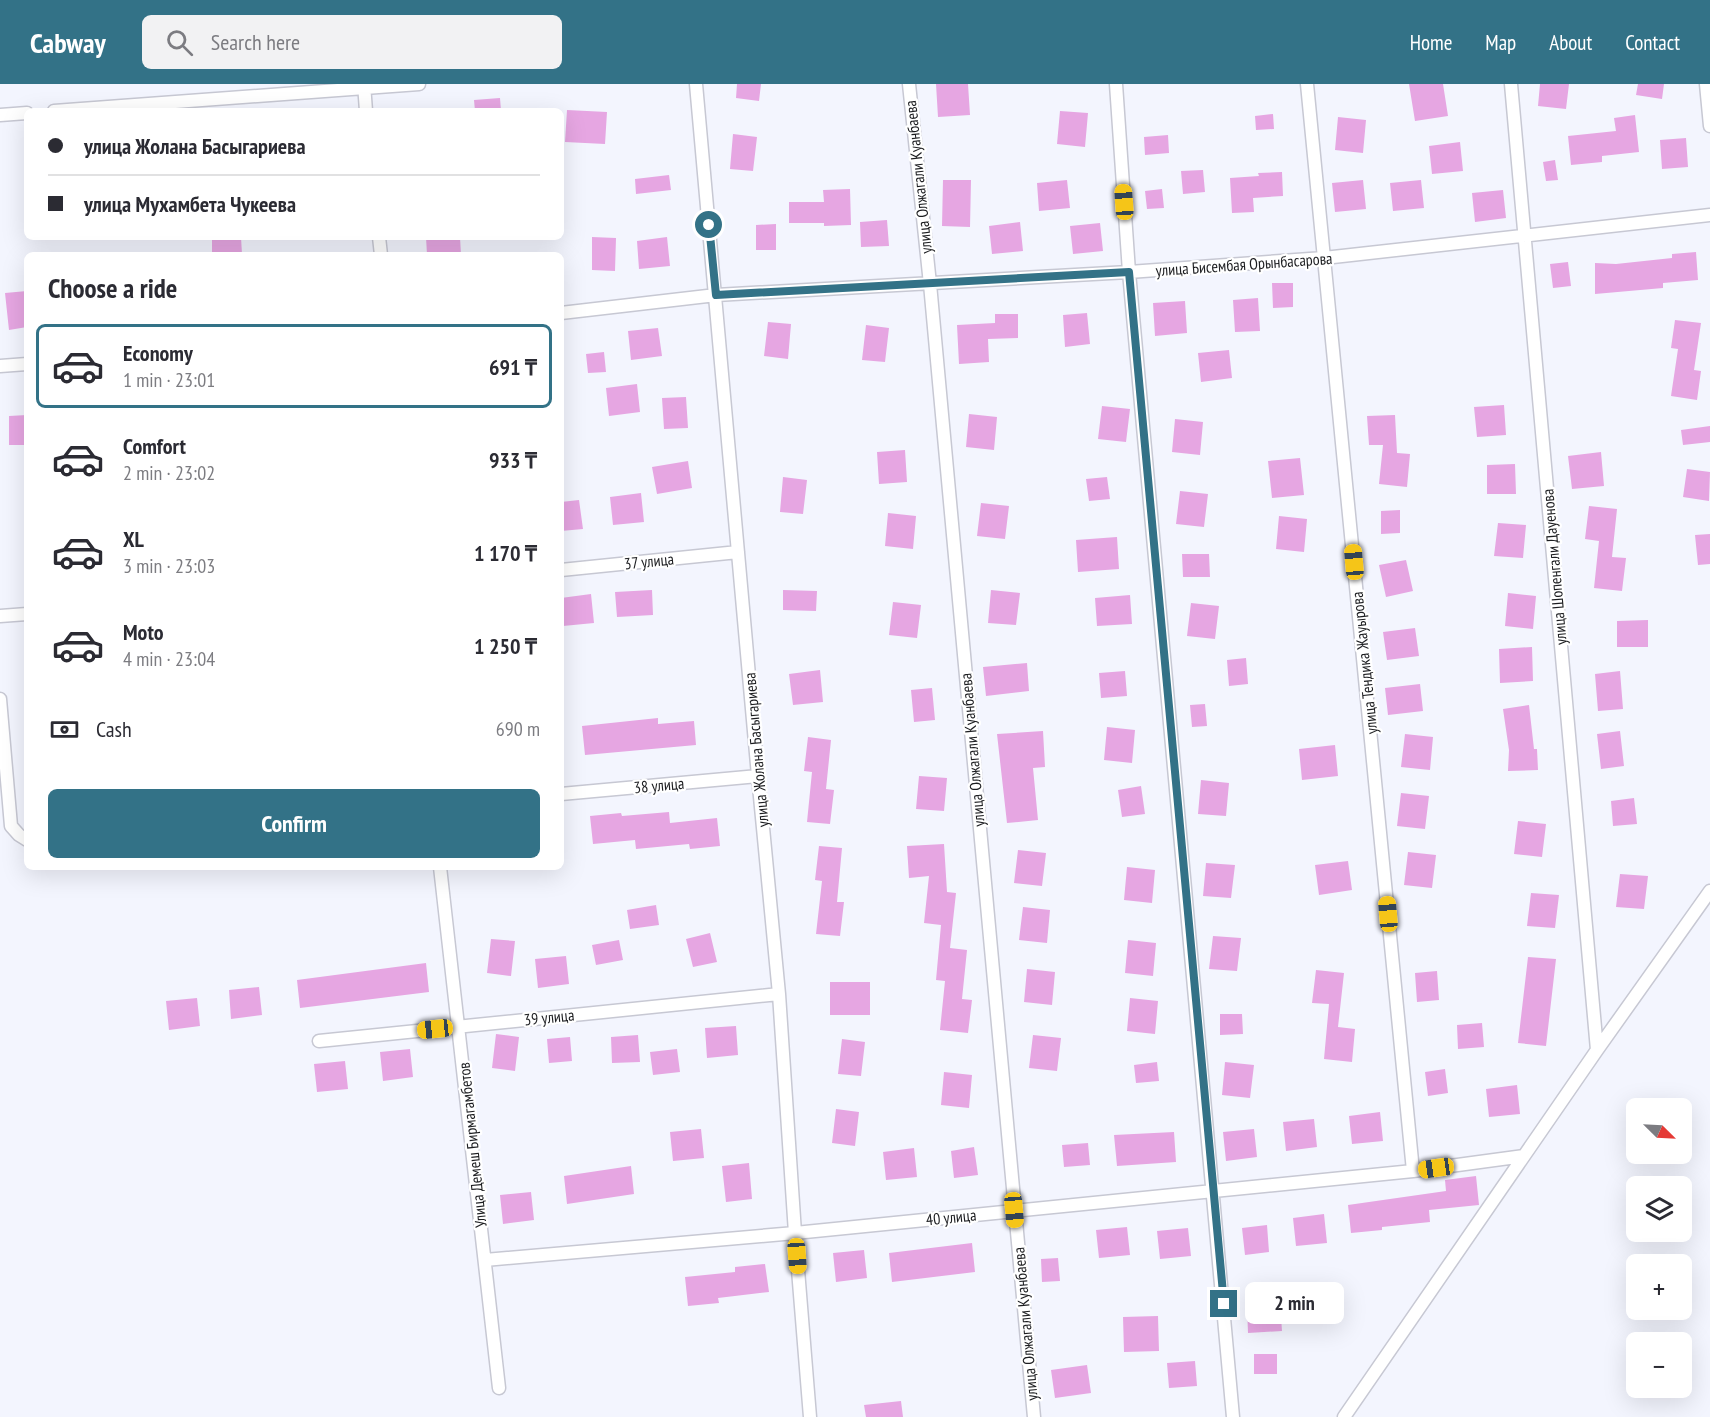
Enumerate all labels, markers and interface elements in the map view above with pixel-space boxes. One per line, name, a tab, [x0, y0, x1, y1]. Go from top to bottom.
search box	[142, 15, 562, 69]
text: Cabway	[30, 24, 106, 61]
icon: search	[163, 26, 196, 59]
text: Search here	[211, 28, 300, 56]
text: Home	[1410, 29, 1452, 56]
text: Map	[1485, 29, 1516, 56]
text: About	[1549, 29, 1592, 56]
text: Contact	[1625, 29, 1680, 56]
street label: улица Олжагали Куанбаева	[900, 99, 936, 255]
text: улица Жолана Басыгариева	[84, 132, 305, 160]
car	[1114, 183, 1134, 221]
text: улица Мухамбета Чукеева	[84, 190, 296, 218]
route start	[695, 211, 722, 238]
street label: улица Бисембая Орынбасарова	[1155, 248, 1333, 280]
text: Choose a ride	[48, 271, 177, 305]
icon: car	[51, 339, 105, 393]
text: Economy	[123, 339, 193, 367]
text: 691 ₸	[489, 353, 537, 381]
text: 1 min · 23:01	[123, 367, 215, 393]
icon: car	[51, 432, 105, 486]
text: Comfort	[123, 432, 186, 460]
text: 933 ₸	[489, 446, 537, 474]
text: 2 min · 23:02	[123, 460, 215, 486]
street label: улица Шопенгали Дауенова	[1537, 488, 1571, 646]
icon: car	[51, 525, 105, 579]
text: XL	[123, 525, 144, 553]
text: 1 170 ₸	[474, 539, 537, 567]
car	[1343, 543, 1365, 581]
street label: 37 улица	[623, 548, 675, 574]
text: 3 min · 23:03	[123, 553, 215, 579]
street label: улица Тендика Жауырова	[1347, 591, 1381, 735]
icon: car	[51, 618, 105, 672]
text: Moto	[123, 618, 164, 646]
text: 1 250 ₸	[474, 632, 537, 660]
text: 4 min · 23:04	[123, 646, 215, 672]
street label: улица Жолана Басыгариева	[739, 672, 773, 828]
street label: улица Олжагали Куанбаева	[955, 672, 989, 828]
icon: cash	[48, 713, 81, 746]
text: Cash	[96, 715, 132, 743]
text: 690 m	[496, 716, 540, 742]
street label: 38 улица	[633, 773, 685, 797]
button: Confirm	[48, 789, 540, 858]
car	[1377, 895, 1399, 933]
street label: 39 улица	[523, 1004, 575, 1030]
car	[416, 1018, 454, 1040]
street label: Улица Демеш Бирмагамбетов	[453, 1061, 491, 1229]
north arrow	[1626, 1098, 1692, 1164]
map controls	[1626, 1098, 1692, 1398]
car	[1417, 1157, 1455, 1179]
button: layers	[1626, 1176, 1692, 1242]
car	[1003, 1191, 1025, 1229]
street label: 40 улица	[925, 1204, 977, 1230]
car	[787, 1237, 807, 1275]
street label: улица Олжагали Куанбаева	[1008, 1246, 1042, 1402]
button: +	[1626, 1254, 1692, 1320]
callout: 2 min	[1245, 1283, 1344, 1325]
route end	[1210, 1290, 1237, 1317]
text: 2 min	[1274, 1290, 1315, 1316]
button: −	[1626, 1332, 1692, 1398]

